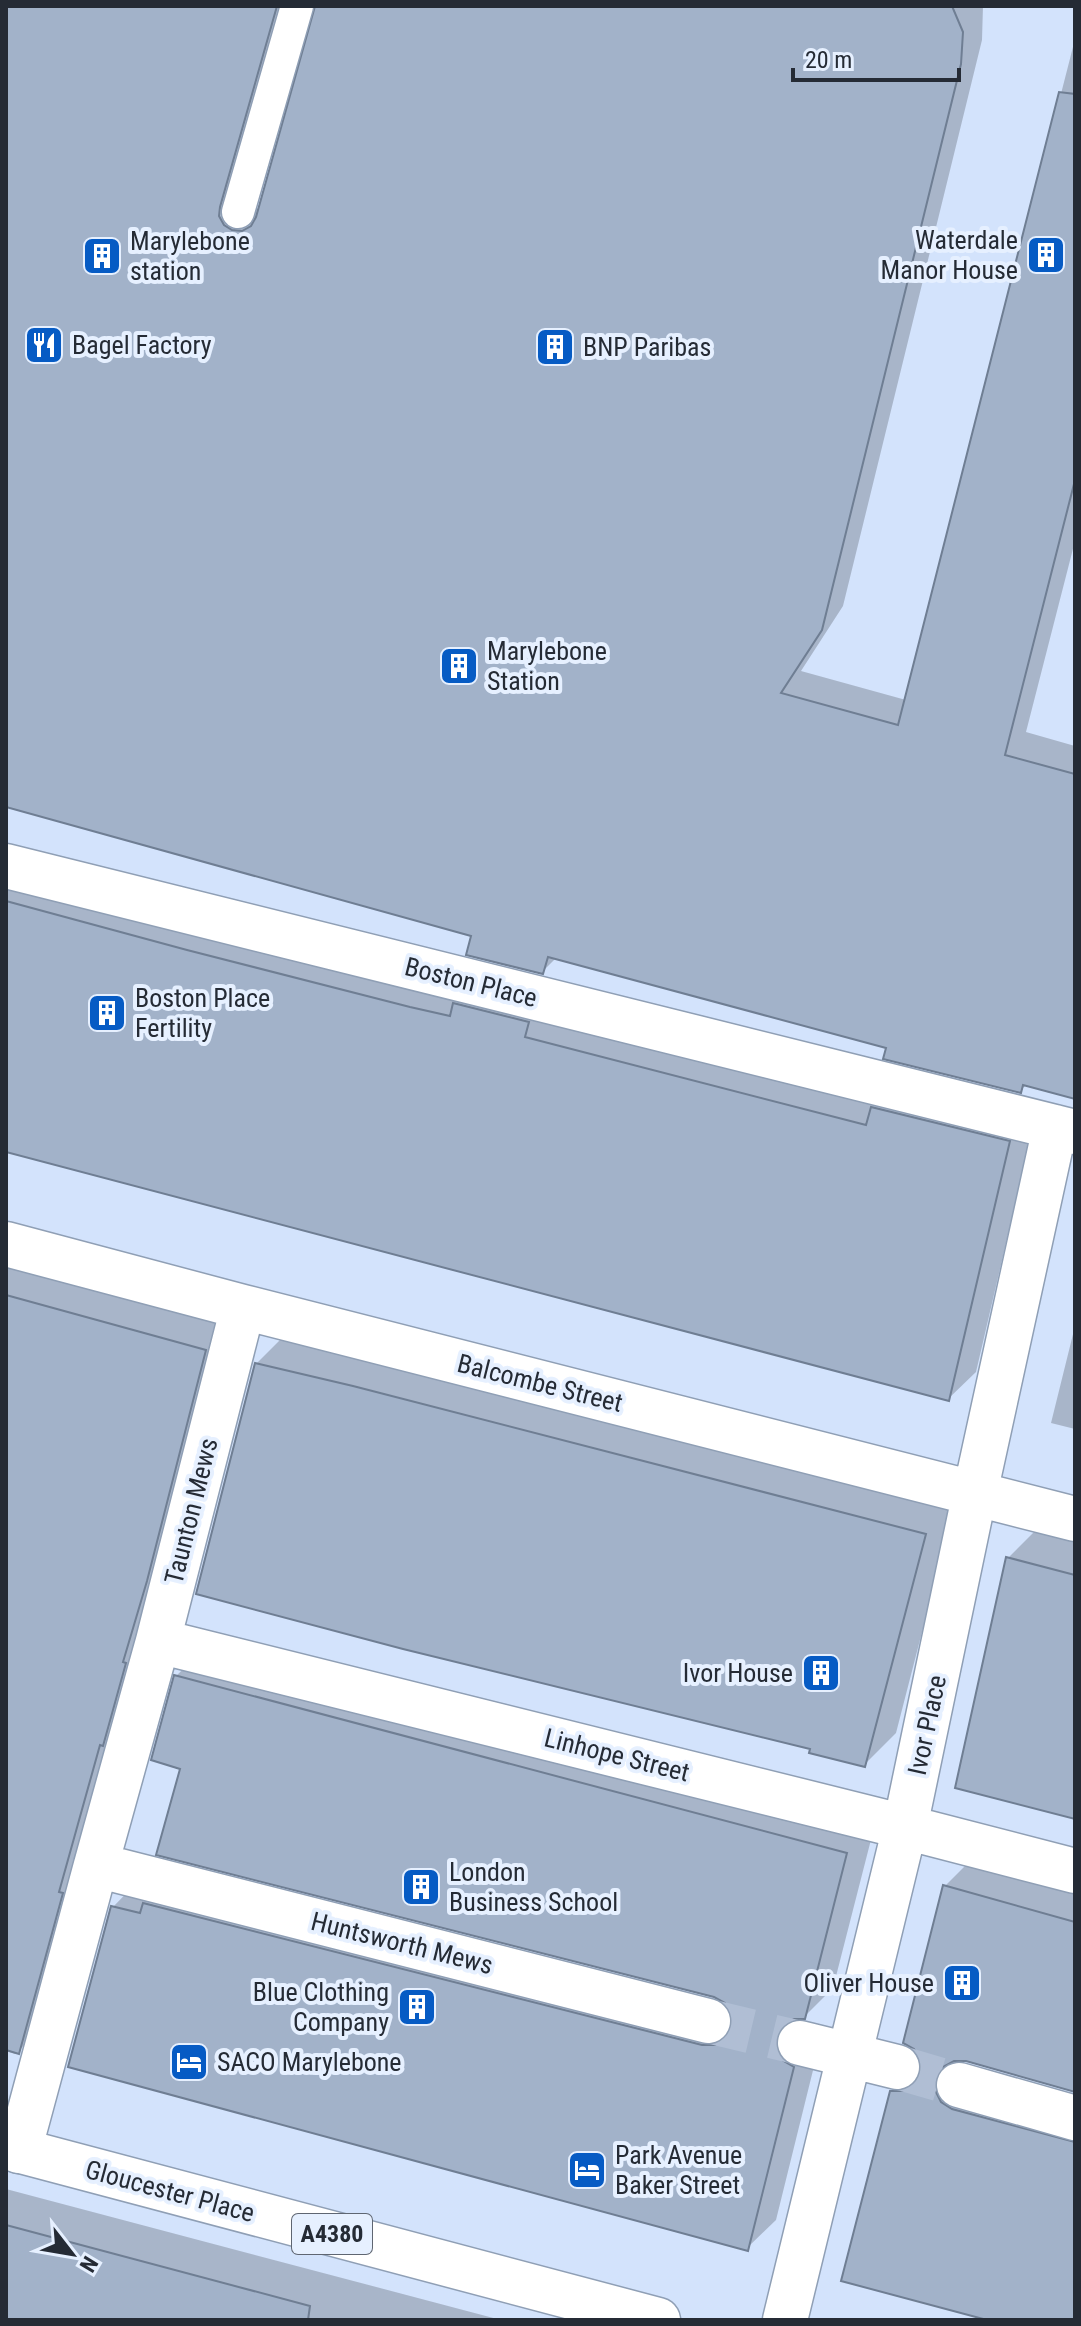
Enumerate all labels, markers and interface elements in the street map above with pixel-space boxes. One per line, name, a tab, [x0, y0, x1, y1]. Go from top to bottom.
scale bar	[793, 32, 959, 82]
text: 20 m	[805, 46, 852, 74]
place label: Waterdale Manor House	[881, 225, 1018, 285]
place label: Marylebone station	[130, 226, 250, 286]
building icon: Waterdale Manor House	[1025, 234, 1067, 276]
building icon: Marylebone station	[81, 235, 123, 277]
restaurant icon: Bagel Factory	[23, 324, 65, 366]
building icon: BNP Paribas	[534, 326, 576, 368]
place label: Bagel Factory	[72, 330, 212, 360]
place label: BNP Paribas	[583, 332, 711, 362]
place label: Marylebone Station	[487, 636, 607, 696]
building icon: Marylebone Station	[438, 645, 480, 687]
street label: Boston Place	[402, 951, 540, 1013]
place label: Boston Place Fertility	[135, 983, 270, 1043]
building icon: Boston Place Fertility	[86, 992, 128, 1034]
street label: Balcombe Street	[454, 1348, 626, 1418]
street label: Taunton Mews	[158, 1435, 224, 1587]
building icon: Ivor House	[800, 1652, 842, 1694]
place label: Ivor House	[683, 1658, 793, 1688]
street label: Ivor Place	[902, 1672, 952, 1778]
street label: Linhope Street	[541, 1722, 693, 1788]
place label: London Business School	[449, 1857, 618, 1917]
building icon: London Business School	[400, 1866, 442, 1908]
street label: Huntsworth Mews	[308, 1906, 496, 1980]
building icon: Oliver House	[941, 1962, 983, 2004]
place label: Oliver House	[804, 1968, 934, 1998]
place label: Blue Clothing Company	[253, 1977, 389, 2037]
building icon: Blue Clothing Company	[396, 1986, 438, 2028]
hotel icon: SACO Marylebone	[168, 2041, 210, 2083]
place label: SACO Marylebone	[217, 2047, 402, 2077]
place label: Park Avenue Baker Street	[615, 2140, 742, 2200]
hotel icon: Park Avenue Baker Street	[566, 2149, 608, 2191]
street label: Gloucester Place	[82, 2154, 258, 2228]
north arrow	[32, 2214, 112, 2294]
road number: A4380	[292, 2214, 372, 2254]
text: N	[75, 2252, 103, 2276]

